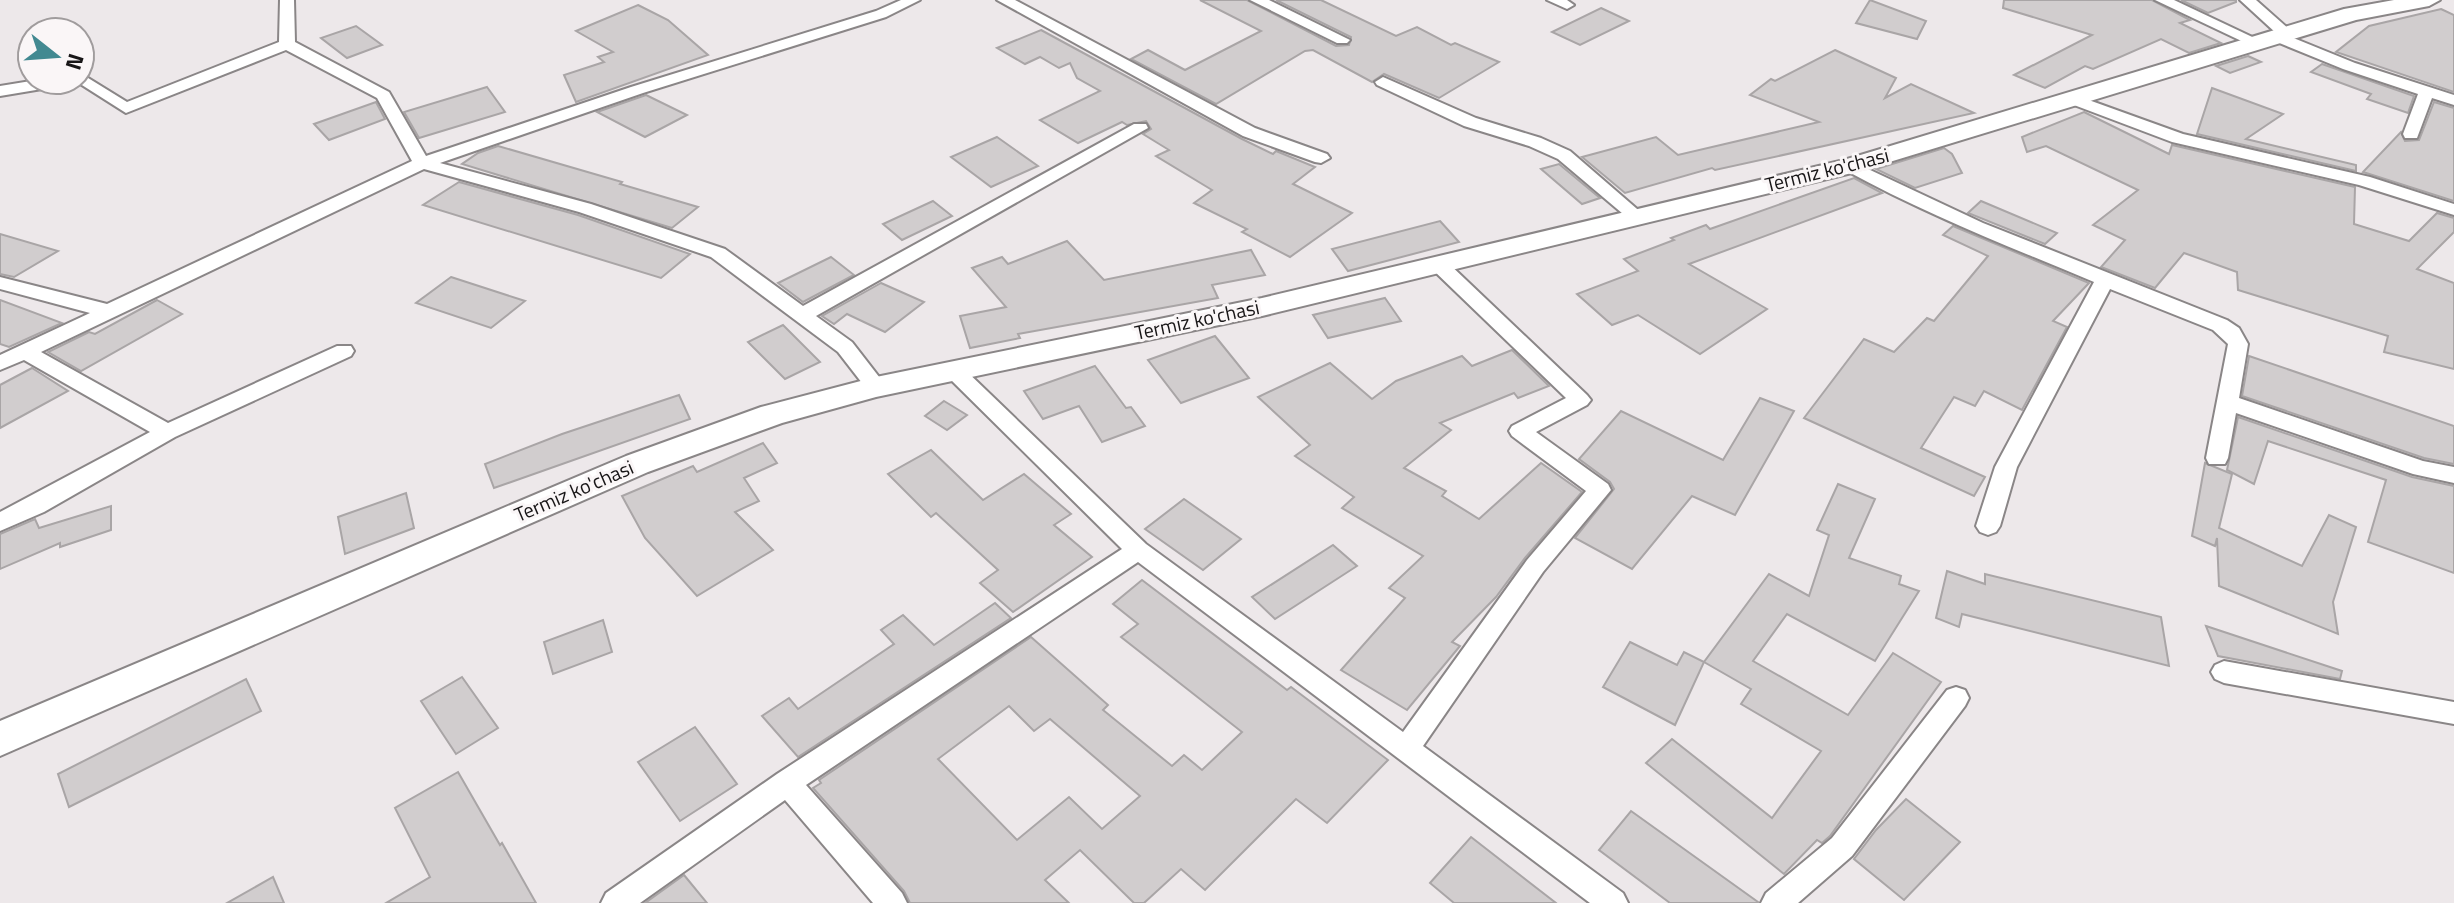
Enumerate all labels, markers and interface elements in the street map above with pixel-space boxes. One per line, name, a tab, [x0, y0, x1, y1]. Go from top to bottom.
north arrow	[16, 16, 96, 96]
text: N	[57, 50, 94, 74]
street label: Termiz ko'chasi	[1762, 139, 1892, 200]
street label: Termiz ko'chasi	[1132, 291, 1262, 348]
street label: Termiz ko'chasi	[509, 451, 638, 530]

